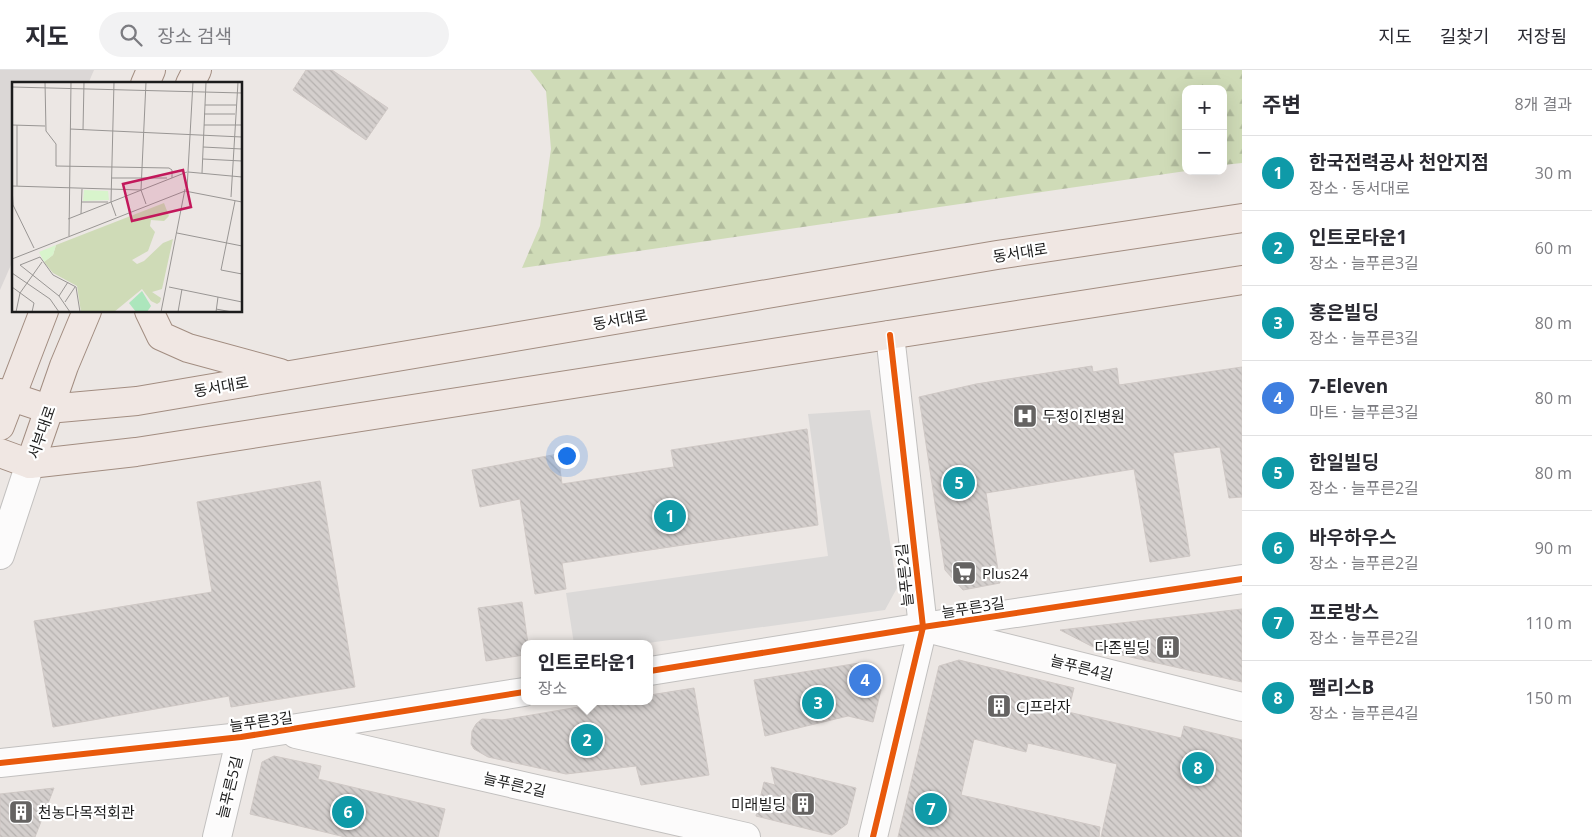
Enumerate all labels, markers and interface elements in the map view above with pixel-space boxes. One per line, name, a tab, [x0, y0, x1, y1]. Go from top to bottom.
search box	[99, 12, 449, 57]
text: 지도	[25, 19, 69, 52]
icon: search	[117, 21, 145, 49]
text: 장소 검색	[157, 23, 232, 49]
text: 지도	[1379, 24, 1412, 48]
text: 길찾기	[1440, 24, 1489, 48]
text: 저장됨	[1517, 24, 1567, 48]
inset map	[12, 82, 242, 312]
map controls	[1182, 85, 1227, 175]
button: +	[1182, 85, 1227, 130]
text: 주변	[1262, 90, 1301, 118]
text: 8개 결과	[1515, 93, 1572, 115]
button: −	[1182, 130, 1227, 175]
text: 한국전력공사 천안지점	[1309, 149, 1489, 175]
text: 1	[1273, 162, 1283, 184]
text: 30 m	[1535, 162, 1572, 184]
text: 장소 · 동서대로	[1309, 177, 1410, 199]
text: 인트로타운1	[1309, 224, 1407, 250]
text: 2	[1273, 237, 1283, 259]
text: 60 m	[1535, 237, 1572, 259]
street label: 동서대로	[991, 238, 1049, 266]
text: 장소 · 늘푸른3길	[1309, 252, 1419, 274]
text: 홍은빌딩	[1309, 299, 1379, 325]
street label: 동서대로	[591, 304, 649, 334]
text: 3	[1273, 312, 1283, 334]
text: 80 m	[1535, 312, 1572, 334]
text: 장소 · 늘푸른3길	[1309, 327, 1419, 349]
street label: 동서대로	[192, 371, 250, 401]
text: 7-Eleven	[1309, 373, 1388, 399]
text: 4	[1273, 387, 1283, 409]
text: 80 m	[1535, 387, 1572, 409]
text: 마트 · 늘푸른3길	[1309, 401, 1419, 423]
street label: 서부대로	[23, 403, 59, 461]
hospital icon: 두정이진병원	[1012, 403, 1038, 429]
place label: 두정이진병원	[1042, 406, 1125, 426]
your location	[554, 443, 580, 469]
text: 한일빌딩	[1309, 449, 1379, 475]
text: 5	[1273, 462, 1283, 484]
text: 80 m	[1535, 462, 1572, 484]
pin: 5	[943, 464, 975, 502]
text: 장소 · 늘푸른2길	[1309, 477, 1419, 499]
pin: 1	[654, 497, 686, 535]
text: 바우하우스	[1309, 524, 1396, 550]
text: 6	[1273, 537, 1283, 559]
text: 90 m	[1535, 537, 1572, 559]
street label: 늘푸른2길	[891, 542, 917, 608]
text: 장소 · 늘푸른2길	[1309, 552, 1419, 574]
supermarket icon: Plus24	[951, 560, 977, 586]
place label: Plus24	[982, 563, 1029, 583]
street label: 늘푸른3길	[940, 592, 1006, 622]
text: 프로방스	[1309, 599, 1379, 625]
text: 7	[1273, 612, 1283, 634]
text: 110 m	[1526, 612, 1572, 634]
text: 장소 · 늘푸른2길	[1309, 627, 1419, 649]
building icon: 다존빌딩	[1155, 634, 1181, 660]
place label: 다존빌딩	[1095, 637, 1150, 657]
popup	[521, 640, 653, 705]
text: 인트로타운1	[538, 649, 636, 675]
street label: 늘푸른4길	[1049, 650, 1115, 684]
pin: 4	[849, 661, 881, 699]
text: 팰리스B	[1309, 674, 1374, 700]
text: 장소	[538, 677, 567, 699]
pin: 3	[802, 684, 834, 722]
text: 8	[1273, 687, 1283, 709]
text: 150 m	[1526, 687, 1572, 709]
building icon: CJ프라자	[986, 693, 1012, 719]
place label: CJ프라자	[1016, 696, 1071, 716]
text: 장소 · 늘푸른4길	[1309, 702, 1419, 724]
street label: 늘푸른3길	[228, 707, 294, 735]
pin: 2	[571, 721, 603, 759]
pin: 8	[1182, 749, 1214, 787]
street label: 늘푸른5길	[212, 754, 246, 820]
street label: 늘푸른2길	[482, 767, 548, 801]
pin: 7	[915, 790, 947, 828]
building icon: 미래빌딩	[790, 791, 816, 817]
pin: 6	[332, 793, 364, 831]
place label: 미래빌딩	[731, 794, 786, 814]
building icon: 천농다목적회관	[8, 799, 34, 825]
place label: 천농다목적회관	[38, 802, 135, 822]

